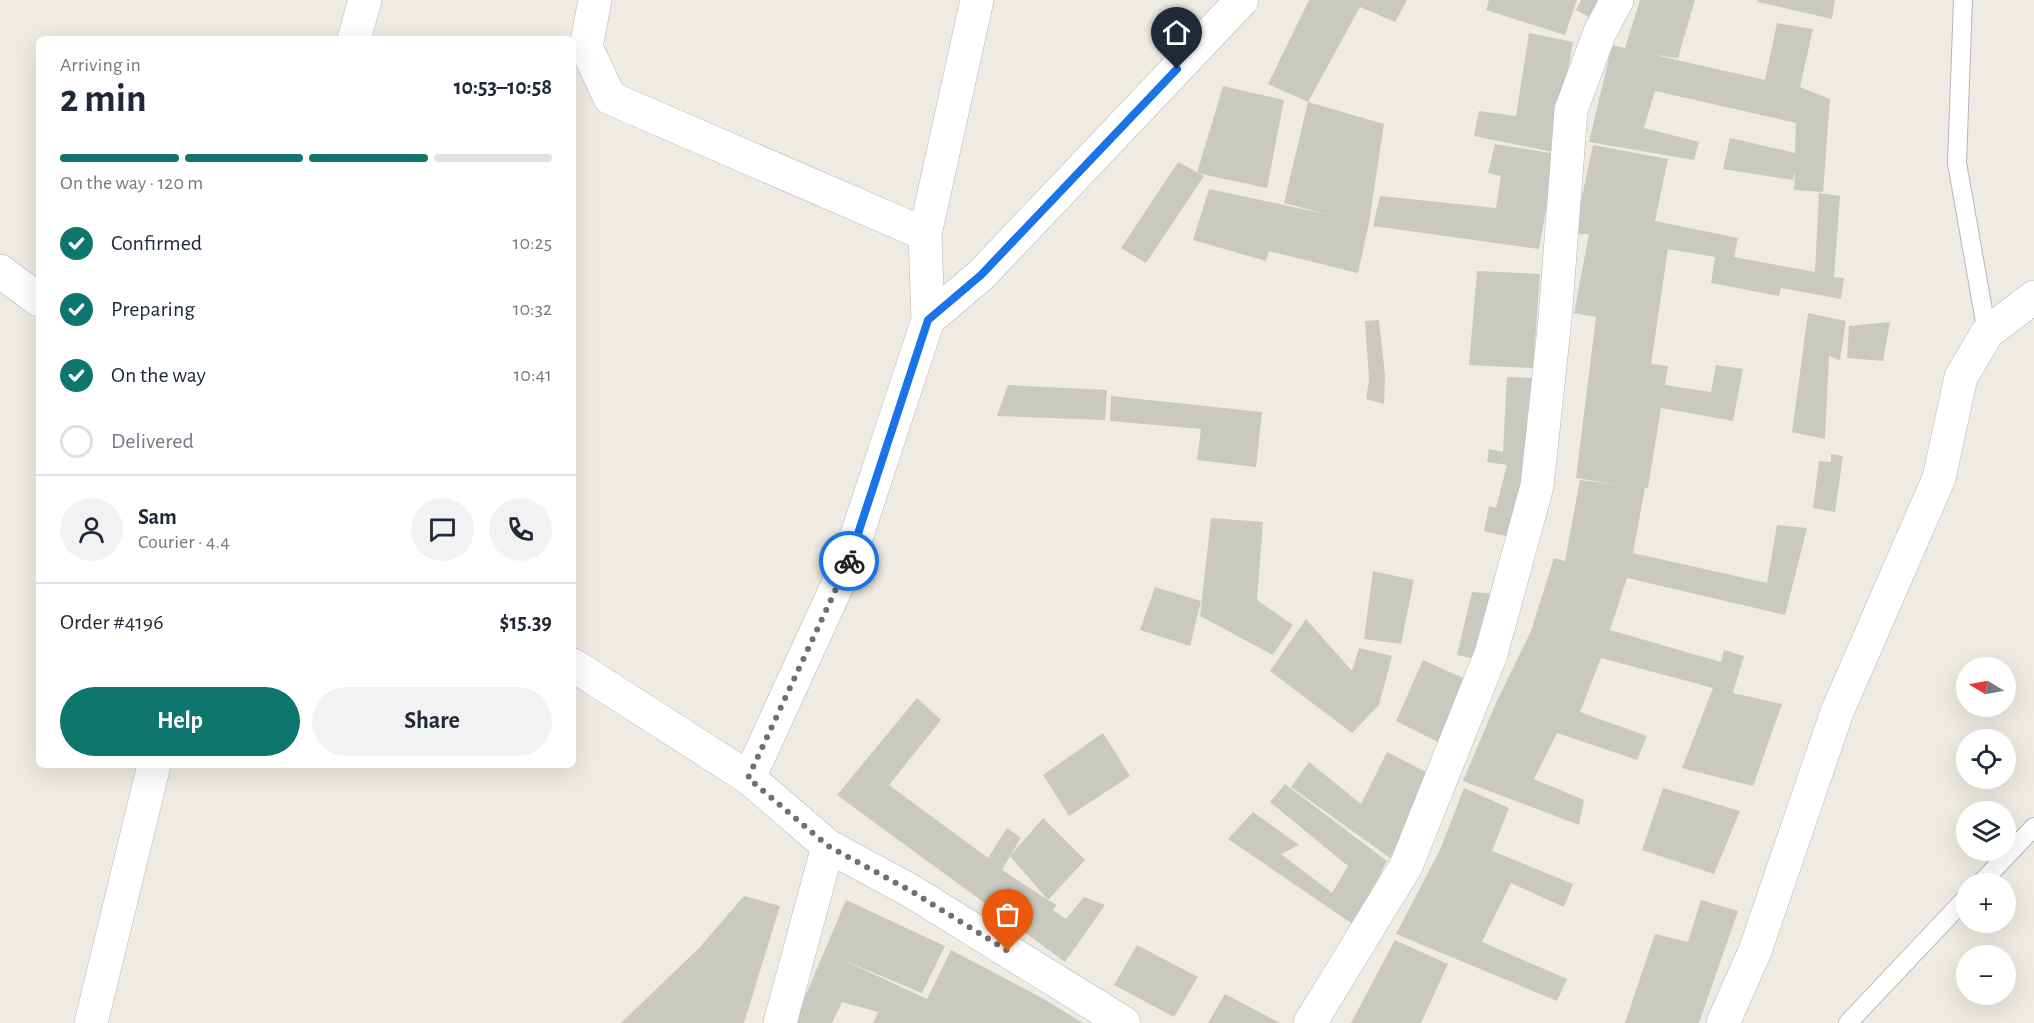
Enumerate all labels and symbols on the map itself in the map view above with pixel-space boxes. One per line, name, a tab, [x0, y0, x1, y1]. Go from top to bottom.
pin	[1151, 7, 1202, 69]
courier	[819, 531, 879, 591]
north arrow	[1956, 657, 2016, 717]
pin	[982, 889, 1033, 951]

